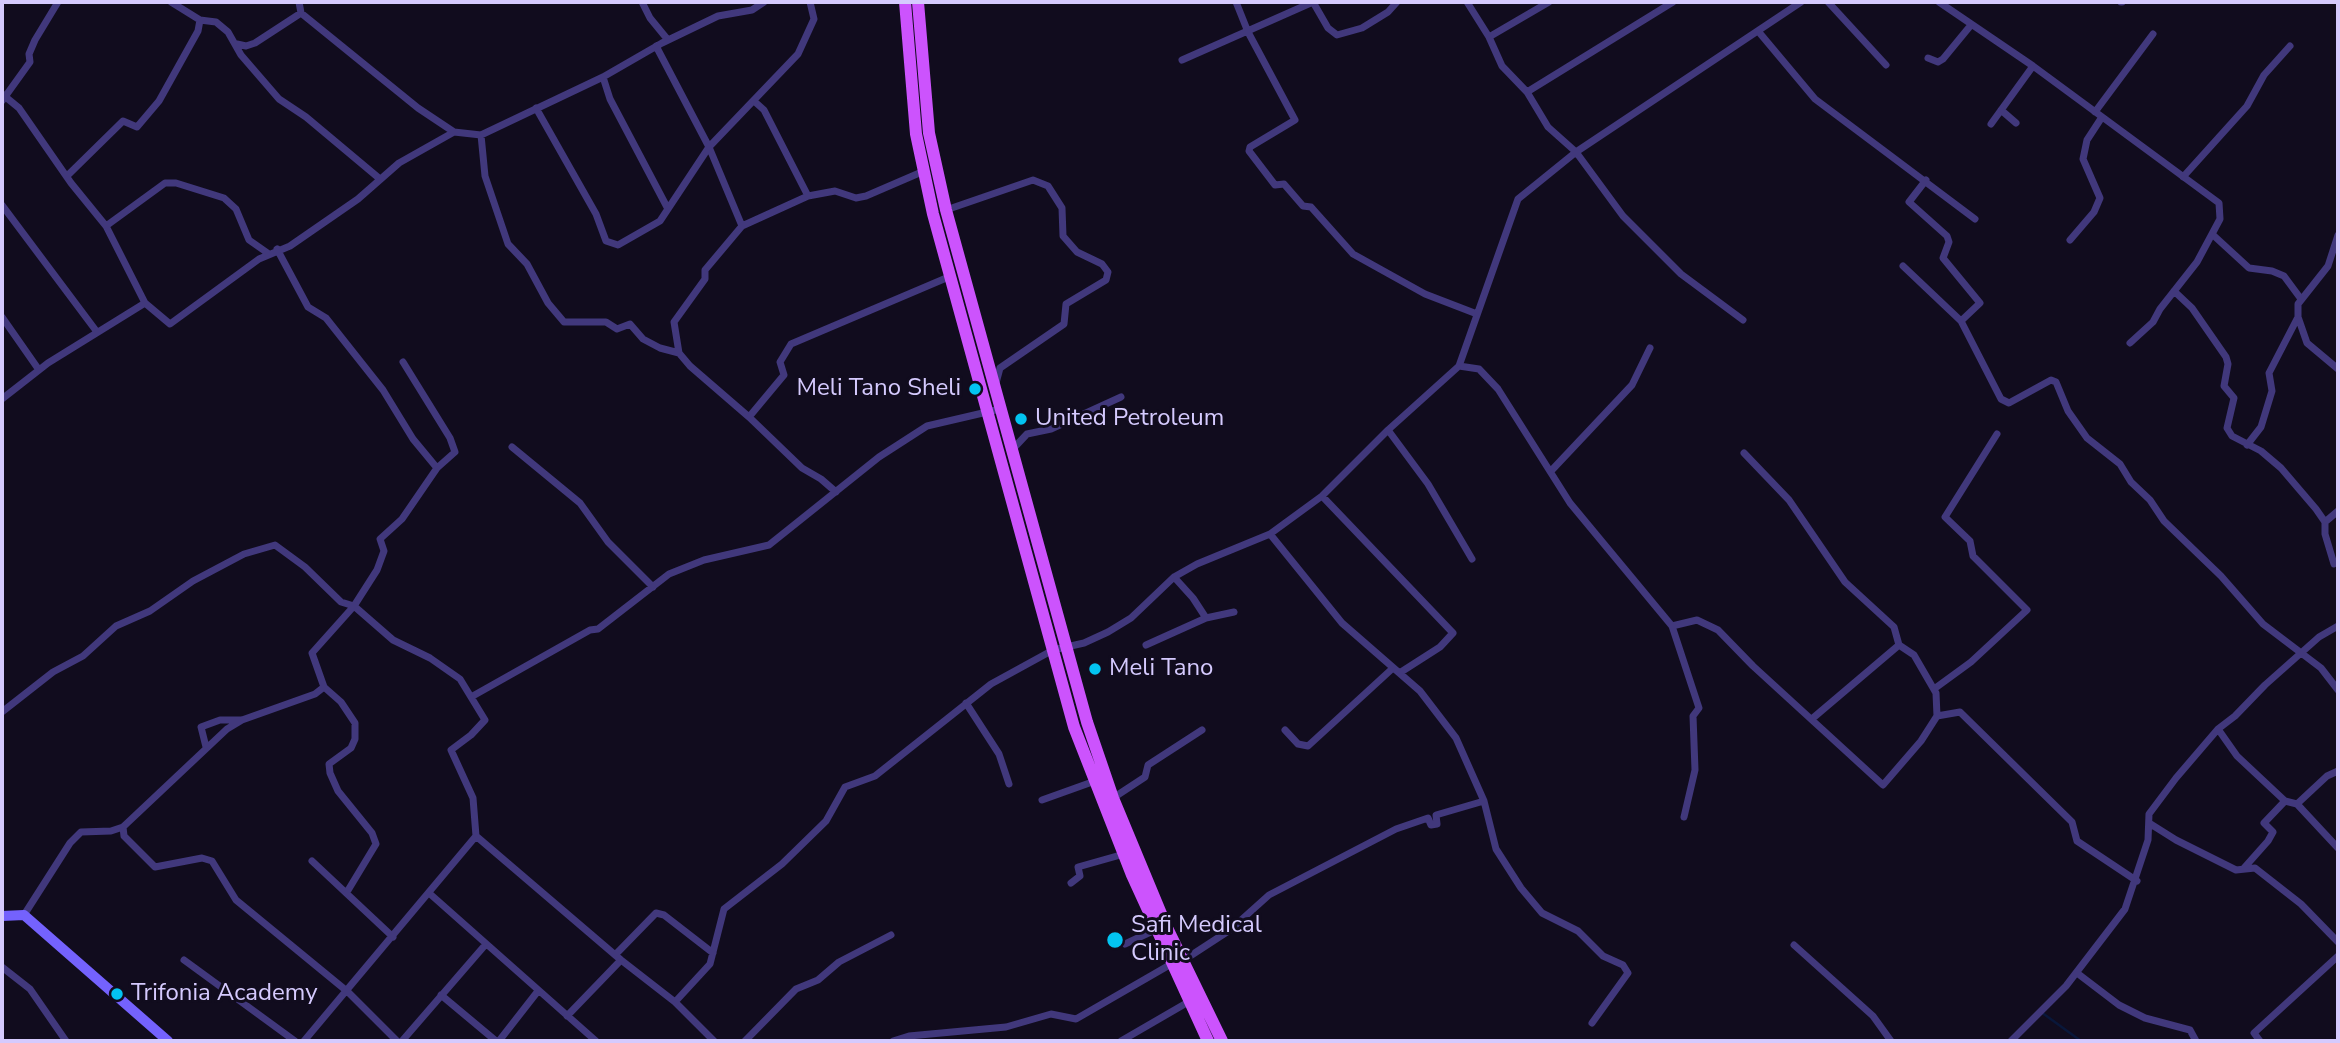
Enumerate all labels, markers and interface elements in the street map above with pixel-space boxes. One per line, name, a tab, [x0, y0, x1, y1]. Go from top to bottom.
place label: Meli Tano Sheli	[797, 375, 961, 403]
marker: Meli Tano Sheli	[967, 381, 983, 397]
place label: United Petroleum	[1035, 405, 1224, 433]
marker: United Petroleum	[1013, 411, 1029, 427]
place label: Meli Tano	[1109, 655, 1213, 683]
marker: Meli Tano	[1087, 661, 1103, 677]
place label: Safi Medical Clinic	[1131, 912, 1262, 968]
marker: Safi Medical Clinic	[1105, 930, 1125, 950]
place label: Trifonia Academy	[131, 980, 317, 1008]
marker: Trifonia Academy	[109, 986, 125, 1002]

